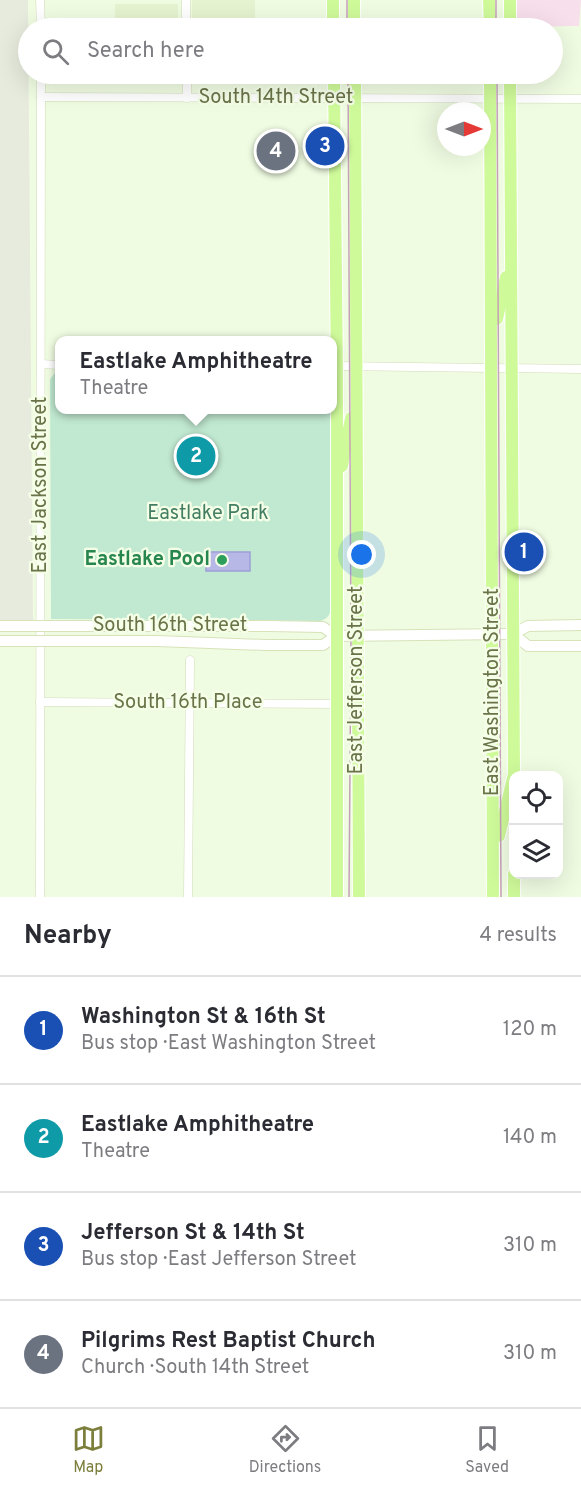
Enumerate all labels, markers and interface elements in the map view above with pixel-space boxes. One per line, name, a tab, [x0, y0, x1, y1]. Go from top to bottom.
search box	[18, 18, 563, 84]
icon: search	[39, 35, 72, 68]
text: Search here	[87, 38, 205, 65]
street label: South 14th Street	[199, 85, 353, 111]
north arrow	[437, 102, 491, 156]
pin: 3	[306, 124, 344, 168]
pin: 4	[256, 128, 296, 174]
popup	[55, 336, 337, 414]
text: Eastlake Amphitheatre	[79, 349, 313, 376]
text: Theatre	[79, 376, 148, 402]
street label: East Jackson Street	[28, 396, 54, 574]
pin: 2	[176, 434, 216, 478]
park label: Eastlake Park	[147, 501, 269, 527]
pin: 1	[504, 530, 544, 574]
your location	[347, 540, 376, 569]
place label: Eastlake Pool	[85, 547, 210, 573]
marker: Eastlake Pool	[215, 553, 229, 567]
street label: East Jefferson Street	[344, 586, 370, 774]
street label: East Washington Street	[480, 588, 506, 796]
street label: South 16th Street	[93, 613, 247, 639]
street label: South 16th Place	[113, 690, 263, 716]
map controls	[509, 771, 563, 879]
button: locate	[509, 771, 563, 825]
button: layers	[509, 825, 563, 879]
text: Nearby	[24, 920, 112, 953]
text: 4 results	[480, 923, 557, 949]
text: Washington St & 16th St	[81, 1004, 326, 1031]
text: 1	[40, 1017, 48, 1043]
text: 120 m	[503, 1017, 557, 1043]
text: Bus stop · East Washington Street	[81, 1031, 376, 1057]
text: Eastlake Amphitheatre	[81, 1112, 314, 1139]
text: 2	[37, 1125, 50, 1151]
text: 140 m	[503, 1125, 557, 1151]
text: Theatre	[81, 1139, 150, 1165]
text: Jefferson St & 14th St	[81, 1220, 305, 1247]
text: 3	[38, 1233, 50, 1259]
text: 310 m	[503, 1233, 557, 1259]
text: Bus stop · East Jefferson Street	[81, 1247, 357, 1273]
text: Pilgrims Rest Baptist Church	[81, 1328, 375, 1355]
text: 4	[37, 1341, 50, 1367]
text: 310 m	[503, 1341, 557, 1367]
text: Church · South 14th Street	[81, 1355, 309, 1381]
tab: Map	[72, 1422, 105, 1478]
tab: Directions	[249, 1422, 321, 1478]
tab: Saved	[465, 1422, 509, 1478]

